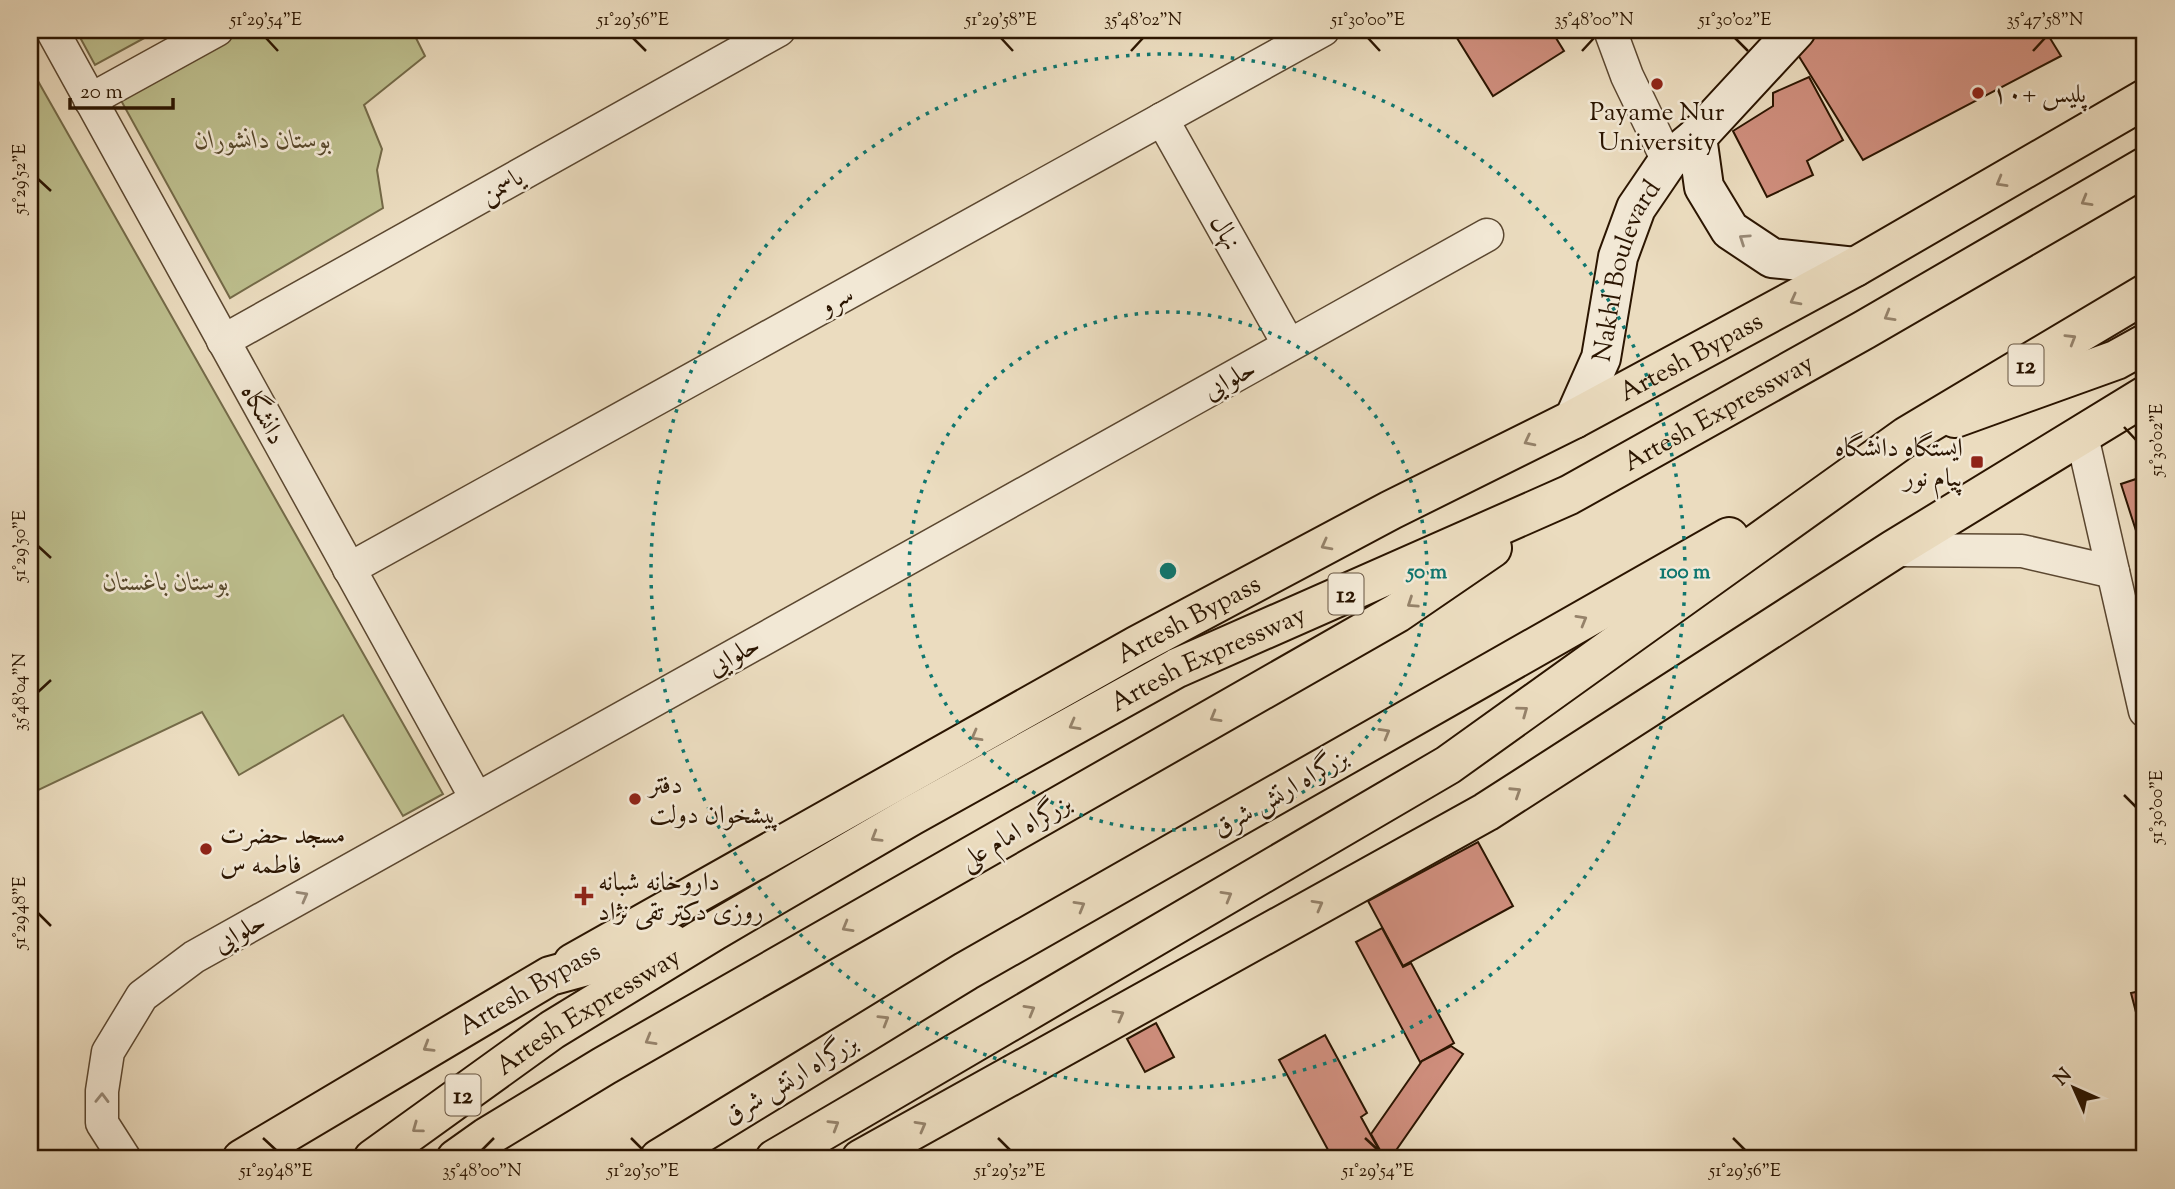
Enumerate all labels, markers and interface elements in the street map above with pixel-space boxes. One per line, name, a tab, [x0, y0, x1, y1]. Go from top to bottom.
text: 51°29'54"E	[229, 8, 302, 34]
text: 51°29'56"E	[596, 8, 669, 34]
text: 51°29'58"E	[964, 8, 1037, 34]
text: 35°48'02"N	[1104, 8, 1182, 34]
text: 51°30'00"E	[1330, 8, 1405, 34]
text: 35°48'00"N	[1554, 8, 1634, 34]
text: 51°30'02"E	[1698, 8, 1772, 34]
text: 35°47'58"N	[2007, 8, 2083, 34]
scale bar	[70, 66, 173, 110]
marker: Payame Nur University	[1649, 76, 1665, 92]
place label: پلیس +۱۰	[1992, 77, 2087, 114]
text: 20 m	[80, 78, 123, 108]
marker: پلیس +۱۰	[1970, 85, 1986, 101]
place label: Payame Nur University	[1589, 95, 1725, 162]
park label: بوستان دانشوران	[194, 123, 332, 160]
text: 51°29'52"E	[8, 143, 34, 215]
street label: یاسمن	[474, 159, 533, 214]
street label: Nakhl Boulevard	[1585, 173, 1671, 365]
one-way arrow	[1996, 174, 2009, 187]
one-way arrow	[2081, 193, 2094, 206]
street label: نهال	[1199, 209, 1249, 258]
one-way arrow	[1739, 234, 1752, 247]
street label: سرو	[811, 277, 861, 327]
one-way arrow	[1789, 292, 1802, 305]
street label: Artesh Bypass	[1613, 304, 1770, 412]
one-way arrow	[1884, 307, 1897, 320]
one-way arrow	[2063, 334, 2076, 347]
road number: 12	[2008, 344, 2044, 386]
street label: Artesh Expressway	[1617, 346, 1821, 482]
street label: حلوایی	[1197, 352, 1263, 411]
street label: دانشگاه	[230, 378, 294, 452]
text: 51°30'02"E	[2145, 403, 2171, 477]
place label: ایستگاه دانشگاه پیام نور	[1835, 431, 1963, 500]
one-way arrow	[1524, 433, 1536, 447]
marker: ایستگاه دانشگاه پیام نور	[1969, 454, 1985, 470]
text: 51°29'50"E	[8, 510, 34, 583]
one-way arrow	[1321, 536, 1334, 550]
text: 50 m	[1405, 558, 1448, 588]
text: 100 m	[1660, 558, 1711, 588]
centre of rings	[1156, 559, 1180, 583]
park label: بوستان باغستان	[103, 565, 229, 602]
street label: Artesh Bypass	[1110, 567, 1268, 674]
road number: 12	[1328, 574, 1364, 614]
one-way arrow	[1407, 595, 1420, 607]
street label: Artesh Expressway	[1104, 597, 1312, 723]
one-way arrow	[1575, 616, 1588, 629]
street label: حلوایی	[701, 628, 767, 687]
text: 35°48'04"N	[8, 653, 34, 731]
one-way arrow	[1515, 707, 1528, 719]
one-way arrow	[1210, 709, 1223, 722]
one-way arrow	[1069, 717, 1082, 730]
one-way arrow	[971, 728, 983, 741]
one-way arrow	[1377, 728, 1390, 741]
street label: بزرگراه ارتش شرق	[1206, 739, 1356, 848]
place label: دفتر پیشخوان دولت	[646, 768, 779, 835]
text: 51°30'00"E	[2145, 770, 2171, 845]
street label: بزرگراه امام علی	[953, 785, 1081, 882]
one-way arrow	[1508, 788, 1521, 801]
marker: دفتر پیشخوان دولت	[627, 791, 643, 807]
place label: مسجد حضرت فاطمه س	[220, 818, 345, 885]
one-way arrow	[871, 829, 884, 842]
marker: مسجد حضرت فاطمه س	[198, 841, 214, 857]
place label: داروخانه شبانه روزی دکتر تقی نژاد	[598, 865, 764, 932]
text: 51°29'48"E	[8, 876, 34, 951]
marker: داروخانه شبانه روزی دکتر تقی نژاد	[576, 888, 592, 904]
one-way arrow	[295, 891, 308, 904]
one-way arrow	[1220, 891, 1233, 904]
one-way arrow	[1311, 900, 1324, 913]
one-way arrow	[1073, 901, 1086, 914]
street label: حلوایی	[207, 905, 273, 964]
one-way arrow	[842, 919, 855, 932]
street label: Artesh Bypass	[452, 935, 608, 1046]
street label: Artesh Expressway	[489, 940, 688, 1086]
one-way arrow	[1023, 1005, 1036, 1018]
one-way arrow	[1112, 1010, 1125, 1024]
one-way arrow	[876, 1016, 889, 1029]
street label: بزرگراه ارتش شرق	[716, 1024, 866, 1135]
one-way arrow	[645, 1032, 657, 1045]
one-way arrow	[422, 1039, 435, 1052]
north arrow	[2038, 1052, 2108, 1122]
text: N	[2049, 1063, 2079, 1093]
road number: 12	[446, 1074, 480, 1115]
one-way arrow	[95, 1092, 110, 1103]
one-way arrow	[412, 1120, 425, 1132]
one-way arrow	[826, 1120, 839, 1133]
one-way arrow	[913, 1121, 926, 1134]
text: 51°29'48"E	[238, 1159, 313, 1185]
text: 35°48'00"N	[442, 1159, 522, 1185]
text: 51°29'50"E	[606, 1159, 679, 1185]
text: 51°29'52"E	[974, 1159, 1046, 1185]
text: 51°29'54"E	[1341, 1159, 1414, 1185]
text: 51°29'56"E	[1708, 1159, 1781, 1185]

